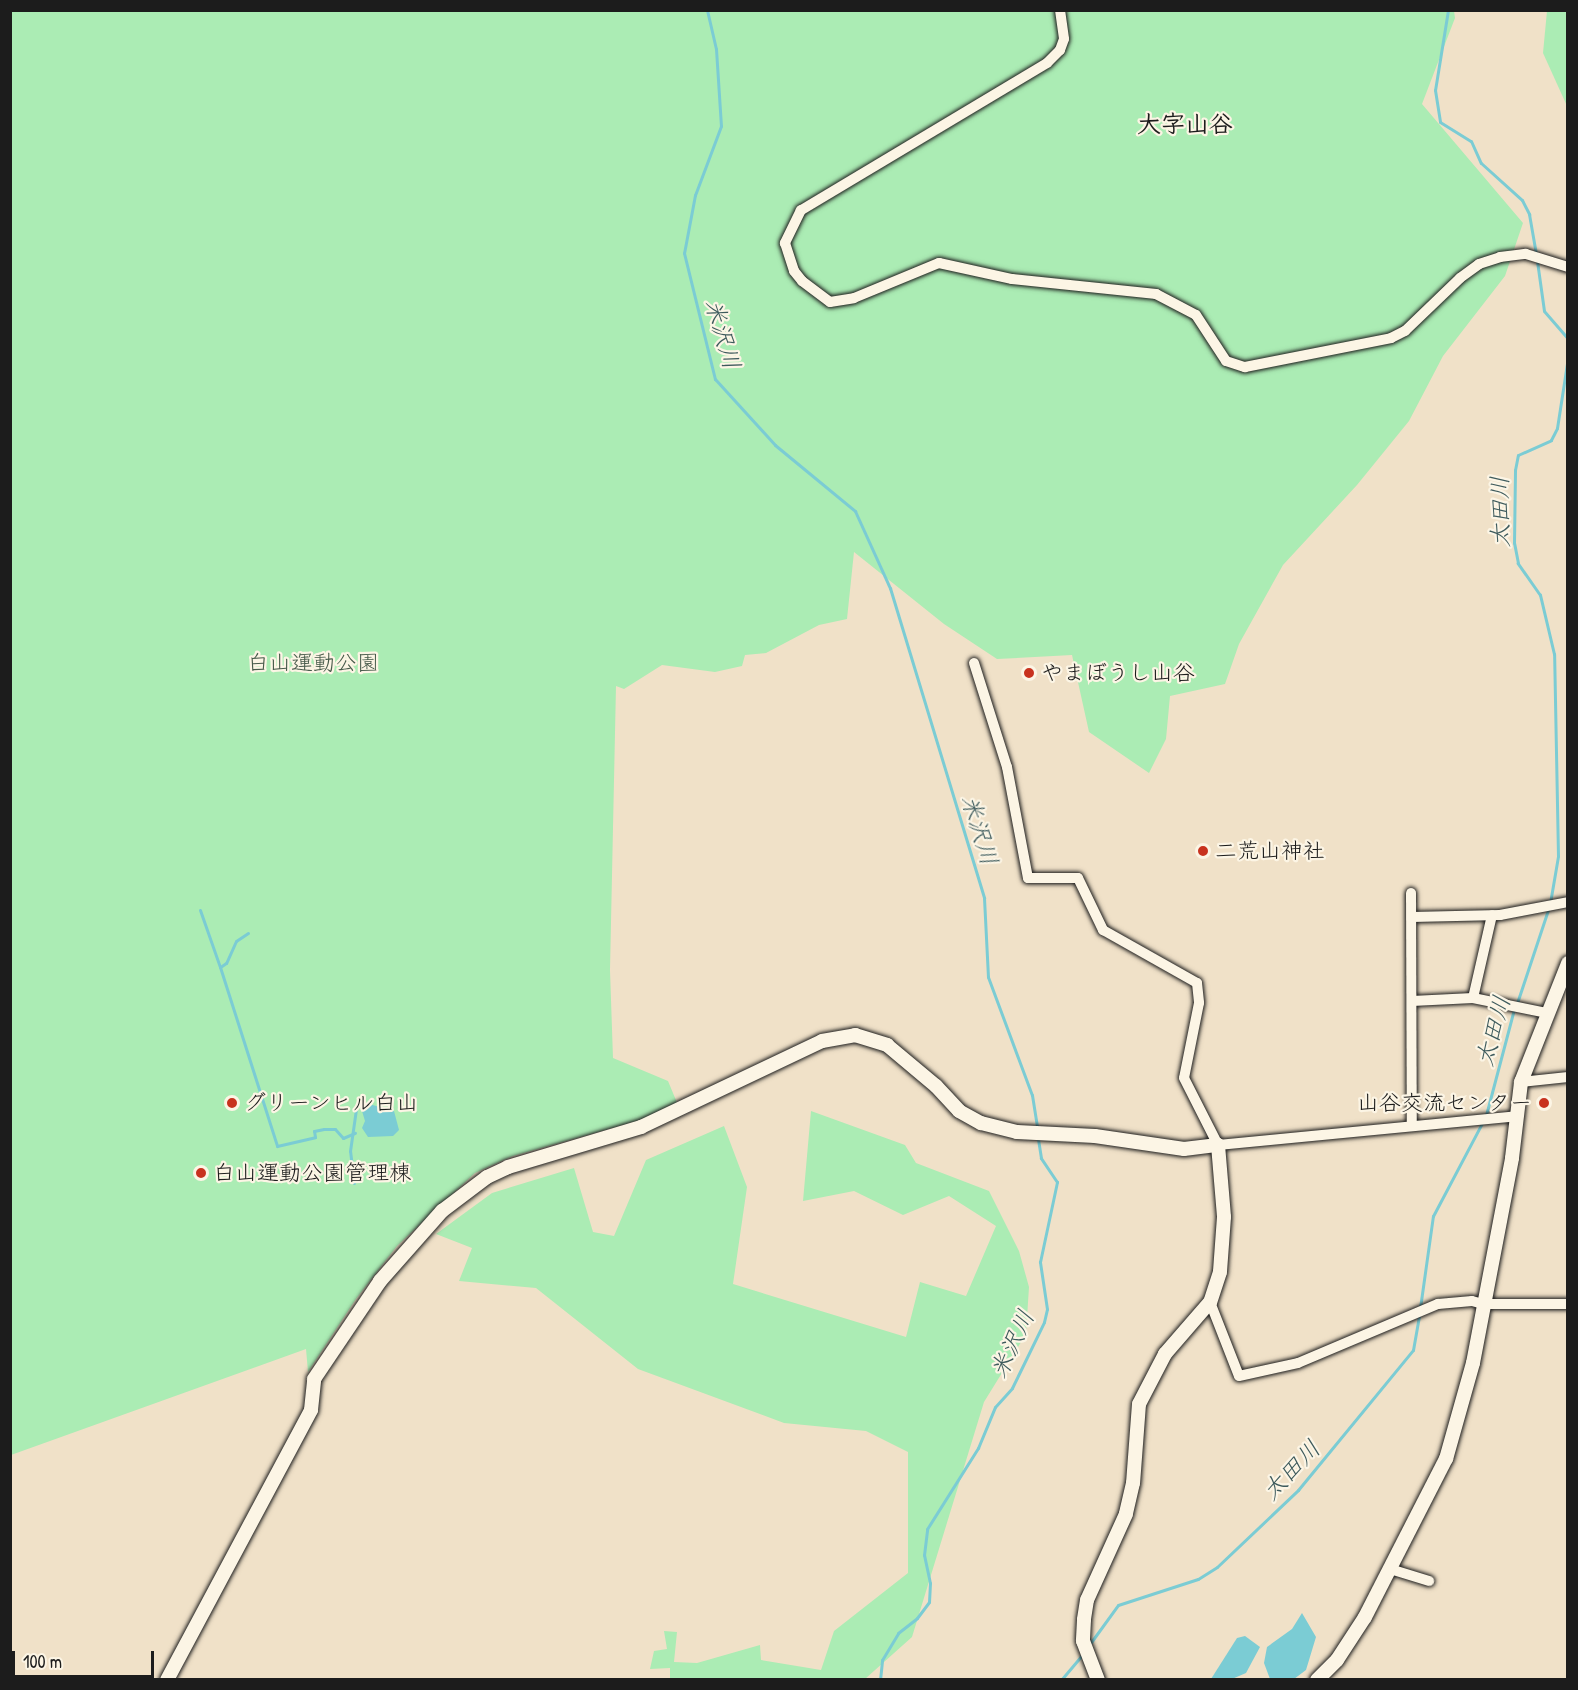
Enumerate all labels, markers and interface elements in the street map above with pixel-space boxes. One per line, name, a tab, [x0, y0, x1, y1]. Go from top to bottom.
district label: 大字山谷	[1137, 110, 1233, 138]
water label: 米沢川	[699, 295, 747, 373]
water label: 太田川	[1485, 476, 1515, 548]
park label: 白山運動公園	[247, 650, 379, 676]
place label: やまぼうし山谷	[1041, 660, 1195, 686]
marker: やまぼうし山谷	[1022, 666, 1036, 680]
water label: 米沢川	[956, 791, 1004, 869]
place label: 二荒山神社	[1215, 838, 1325, 864]
marker: 二荒山神社	[1196, 844, 1210, 858]
water label: 太田川	[1470, 992, 1516, 1070]
place label: グリーンヒル白山	[244, 1090, 420, 1116]
place label: 山谷交流センター	[1356, 1090, 1532, 1116]
marker: グリーンヒル白山	[225, 1096, 239, 1110]
marker: 山谷交流センター	[1537, 1096, 1551, 1110]
place label: 白山運動公園管理棟	[213, 1160, 411, 1186]
marker: 白山運動公園管理棟	[194, 1166, 208, 1180]
water label: 米沢川	[984, 1305, 1040, 1383]
water label: 太田川	[1256, 1434, 1326, 1506]
scale bar	[15, 1639, 158, 1677]
text: 100 m	[23, 1649, 62, 1674]

